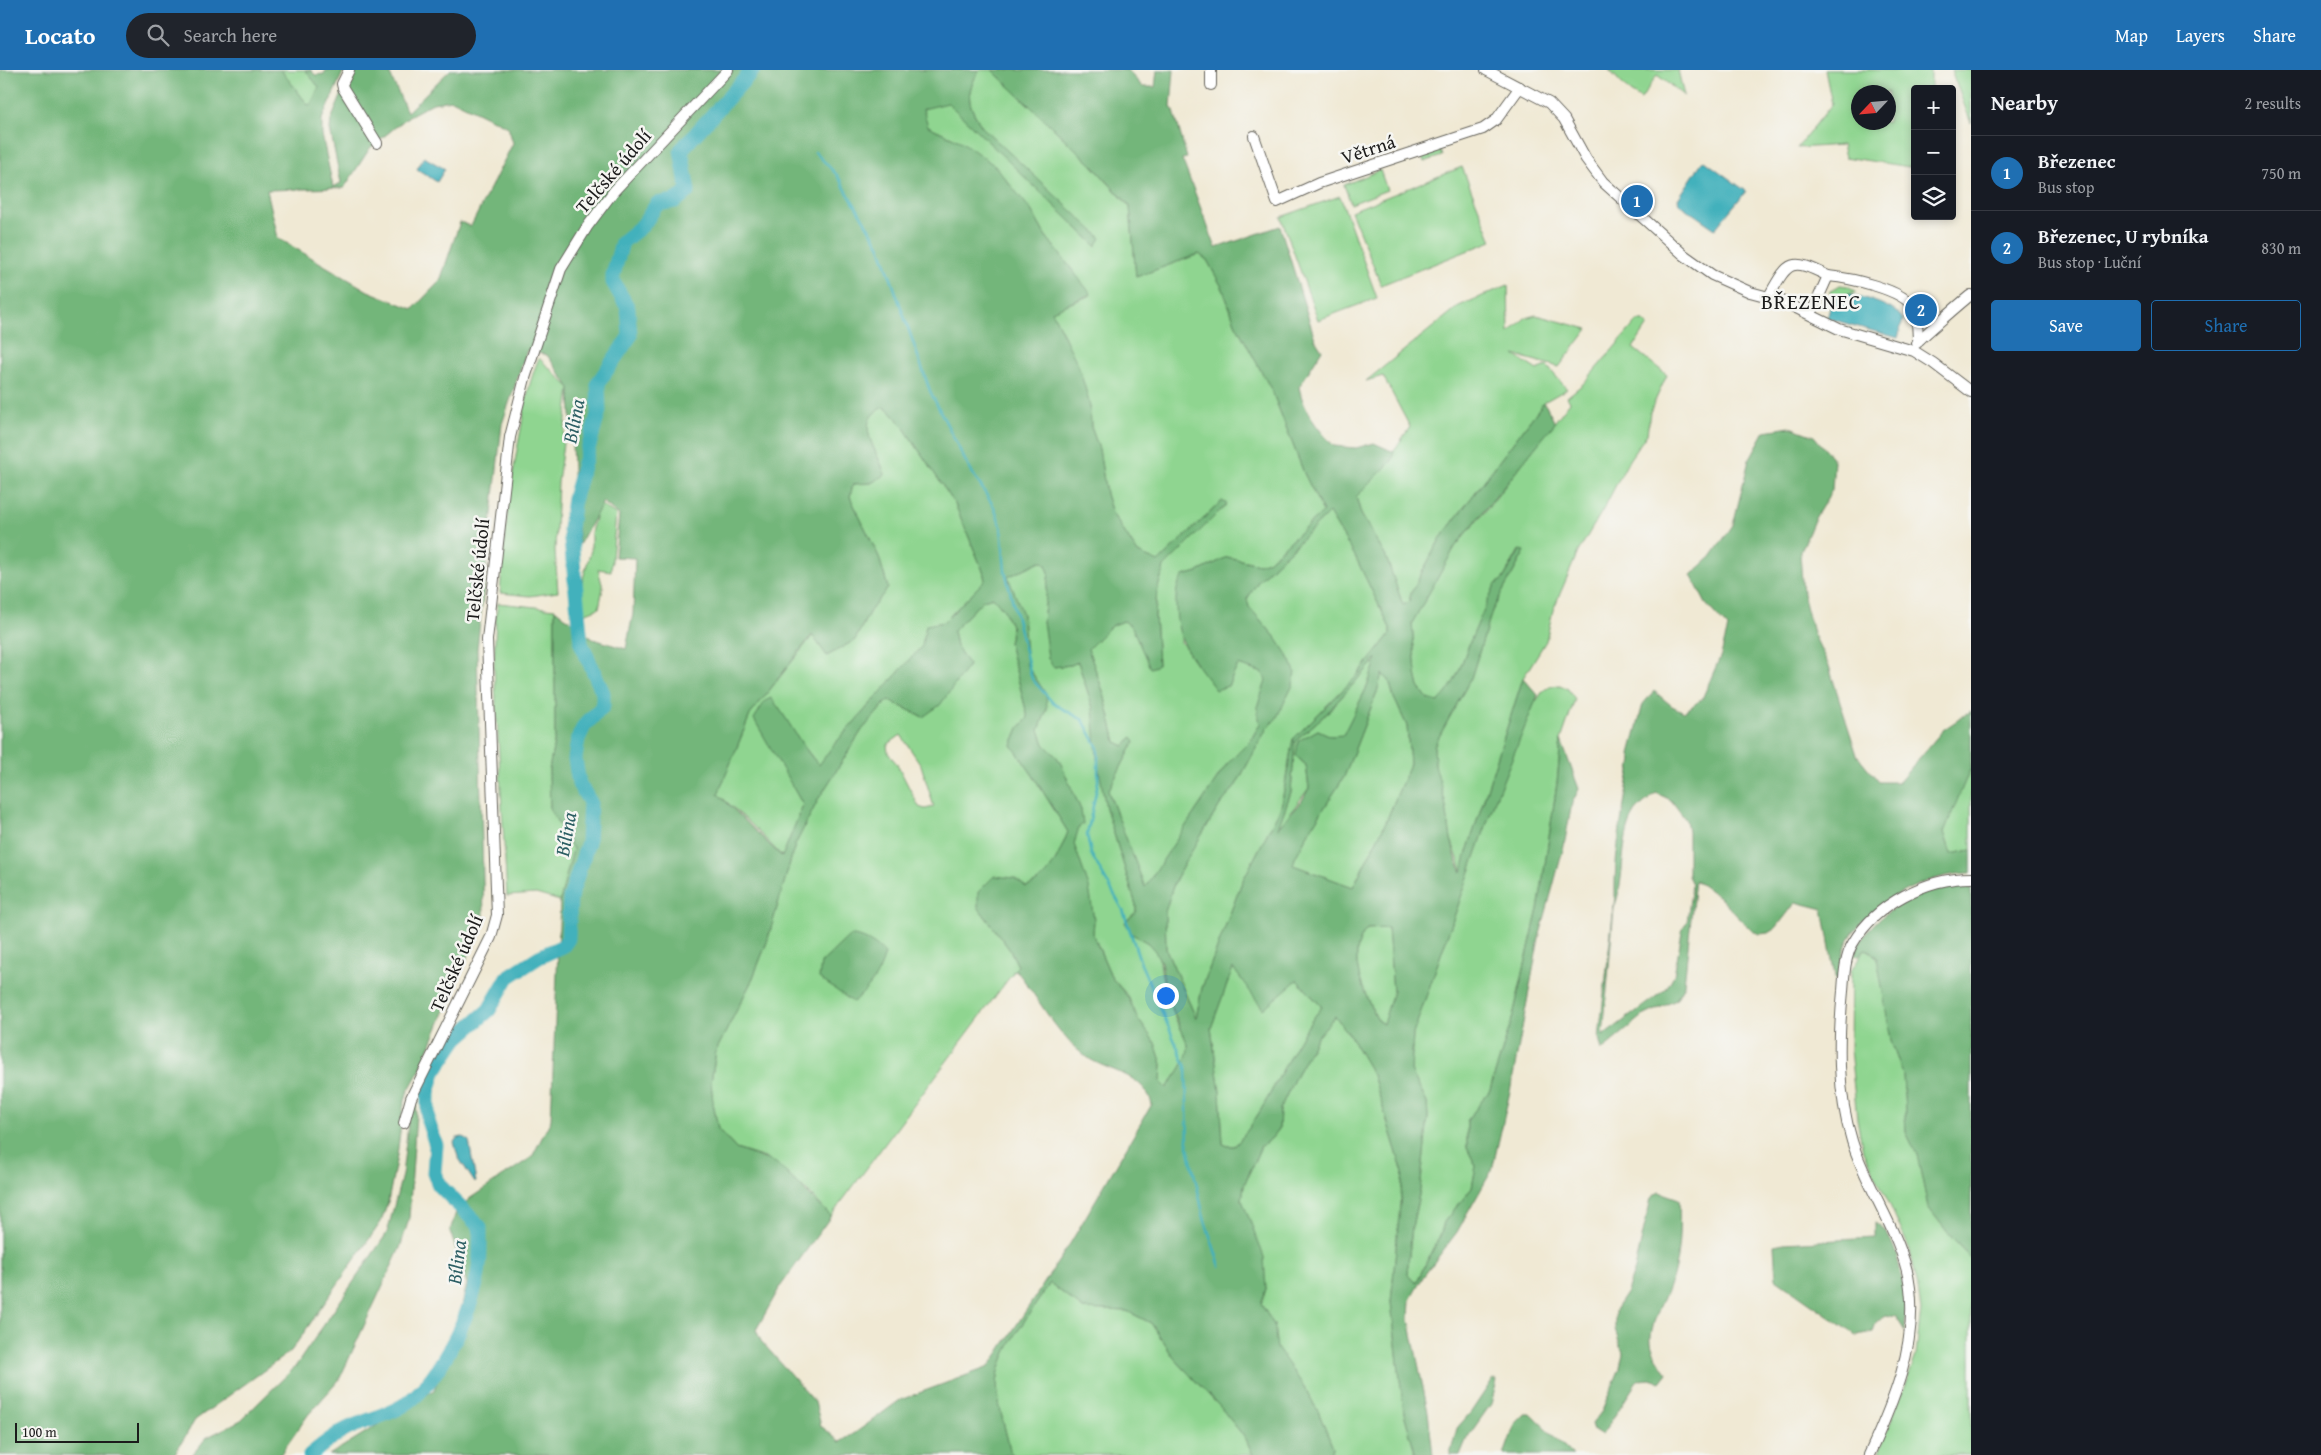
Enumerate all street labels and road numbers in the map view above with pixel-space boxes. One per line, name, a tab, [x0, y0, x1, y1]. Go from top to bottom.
street label: Telčské údolí	[568, 122, 658, 219]
street label: Větrná	[1337, 127, 1399, 171]
street label: Telčské údolí	[458, 516, 496, 623]
street label: Telčské údolí	[422, 909, 490, 1016]

